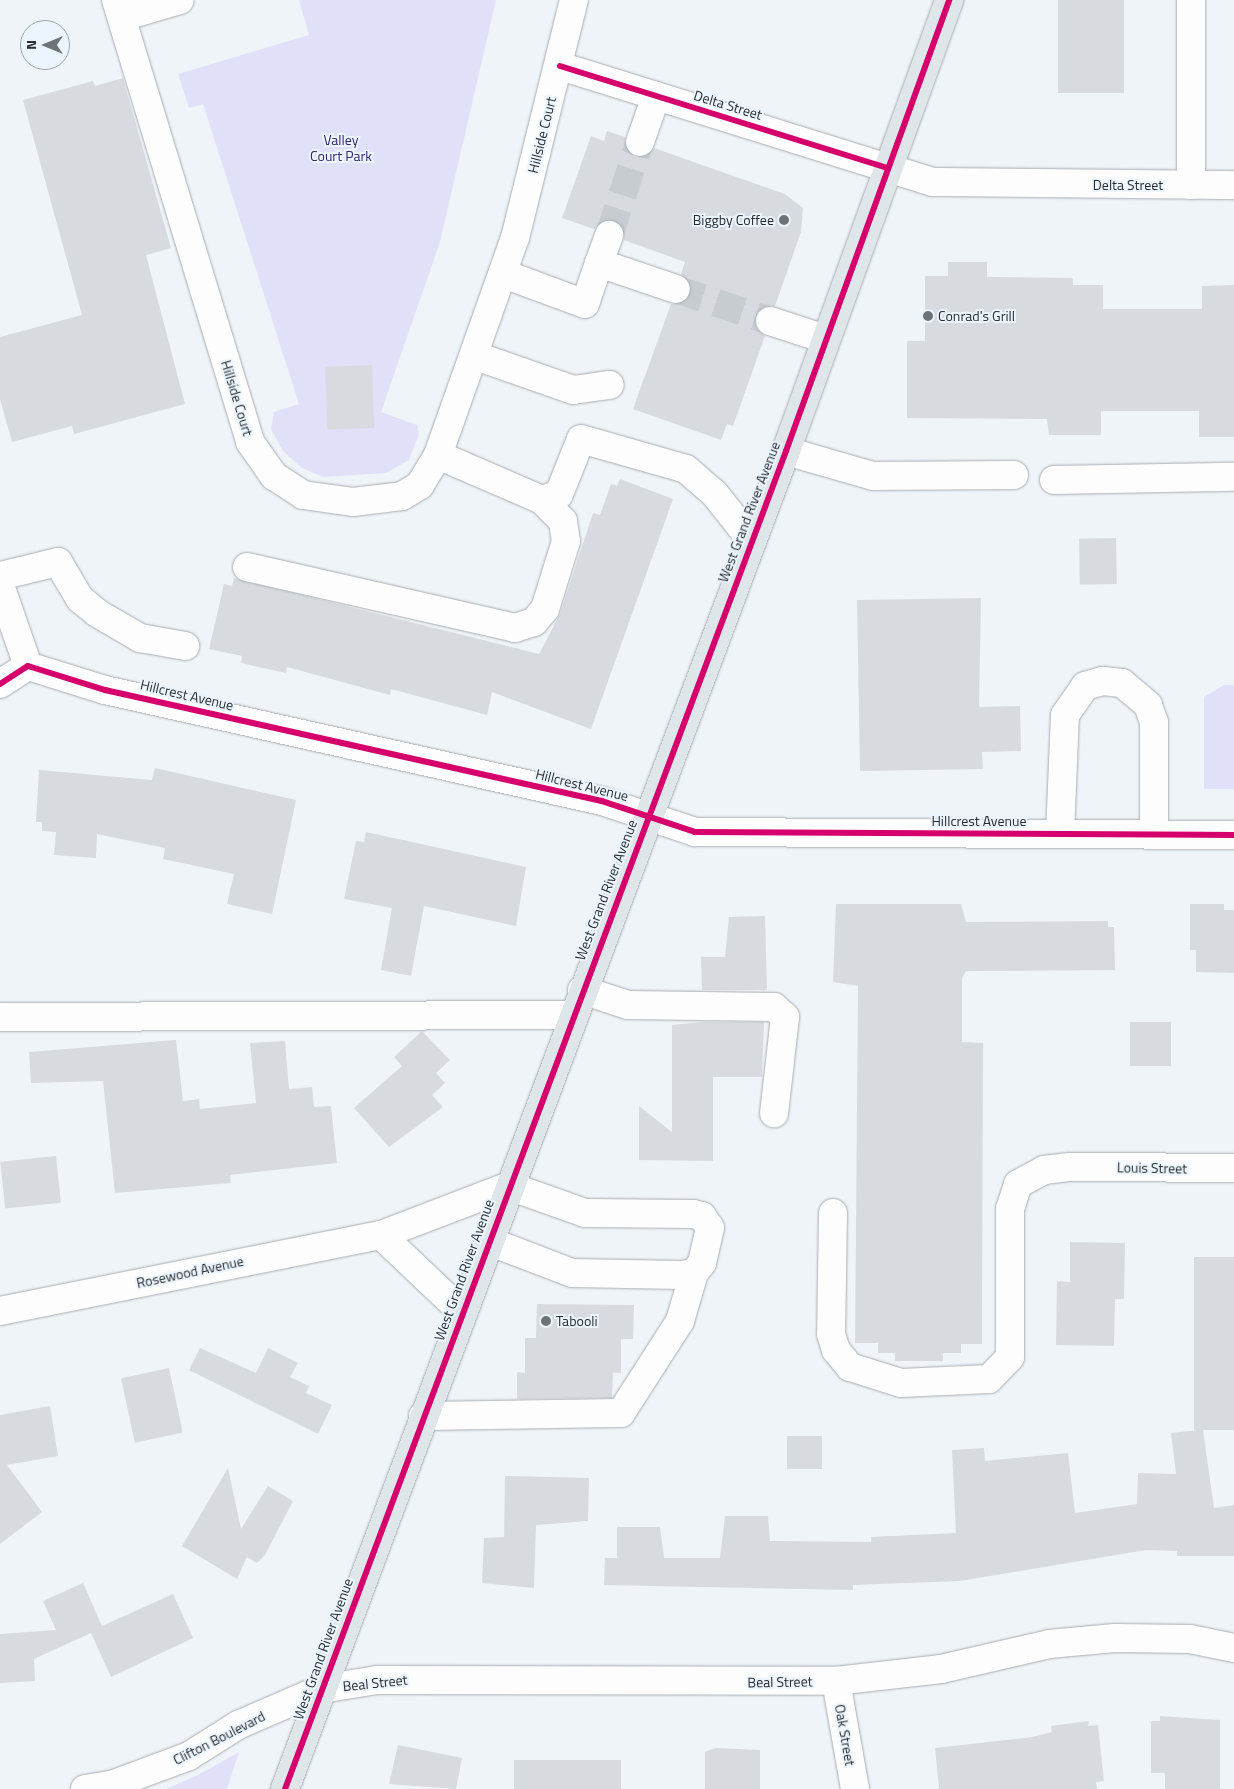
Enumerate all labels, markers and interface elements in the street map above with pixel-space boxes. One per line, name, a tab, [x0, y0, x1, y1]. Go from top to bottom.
north arrow	[20, 20, 70, 70]
text: N	[20, 40, 41, 50]
street label: Delta Street	[692, 87, 764, 123]
street label: Hillside Court	[524, 95, 560, 175]
park label: Valley Court Park	[310, 132, 372, 164]
street label: Delta Street	[1093, 177, 1163, 193]
place label: Biggby Coffee	[693, 212, 774, 228]
marker: Biggby Coffee	[778, 214, 790, 226]
place label: Conrad's Grill	[938, 308, 1015, 324]
marker: Conrad's Grill	[922, 310, 934, 322]
street label: Hillside Court	[218, 358, 256, 438]
street label: West Grand River Avenue	[714, 439, 784, 585]
street label: Hillcrest Avenue	[139, 676, 235, 714]
street label: Hillcrest Avenue	[534, 765, 630, 805]
street label: Hillcrest Avenue	[931, 813, 1027, 829]
street label: West Grand River Avenue	[571, 817, 641, 963]
street label: Louis Street	[1117, 1159, 1187, 1177]
street label: West Grand River Avenue	[431, 1197, 497, 1343]
street label: Rosewood Avenue	[135, 1252, 245, 1292]
place label: Tabooli	[556, 1313, 598, 1329]
marker: Tabooli	[540, 1315, 552, 1327]
street label: West Grand River Avenue	[290, 1576, 356, 1722]
street label: Beal Street	[342, 1671, 408, 1695]
street label: Beal Street	[747, 1673, 813, 1691]
street label: Oak Street	[831, 1703, 859, 1767]
street label: Clifton Boulevard	[170, 1708, 268, 1768]

